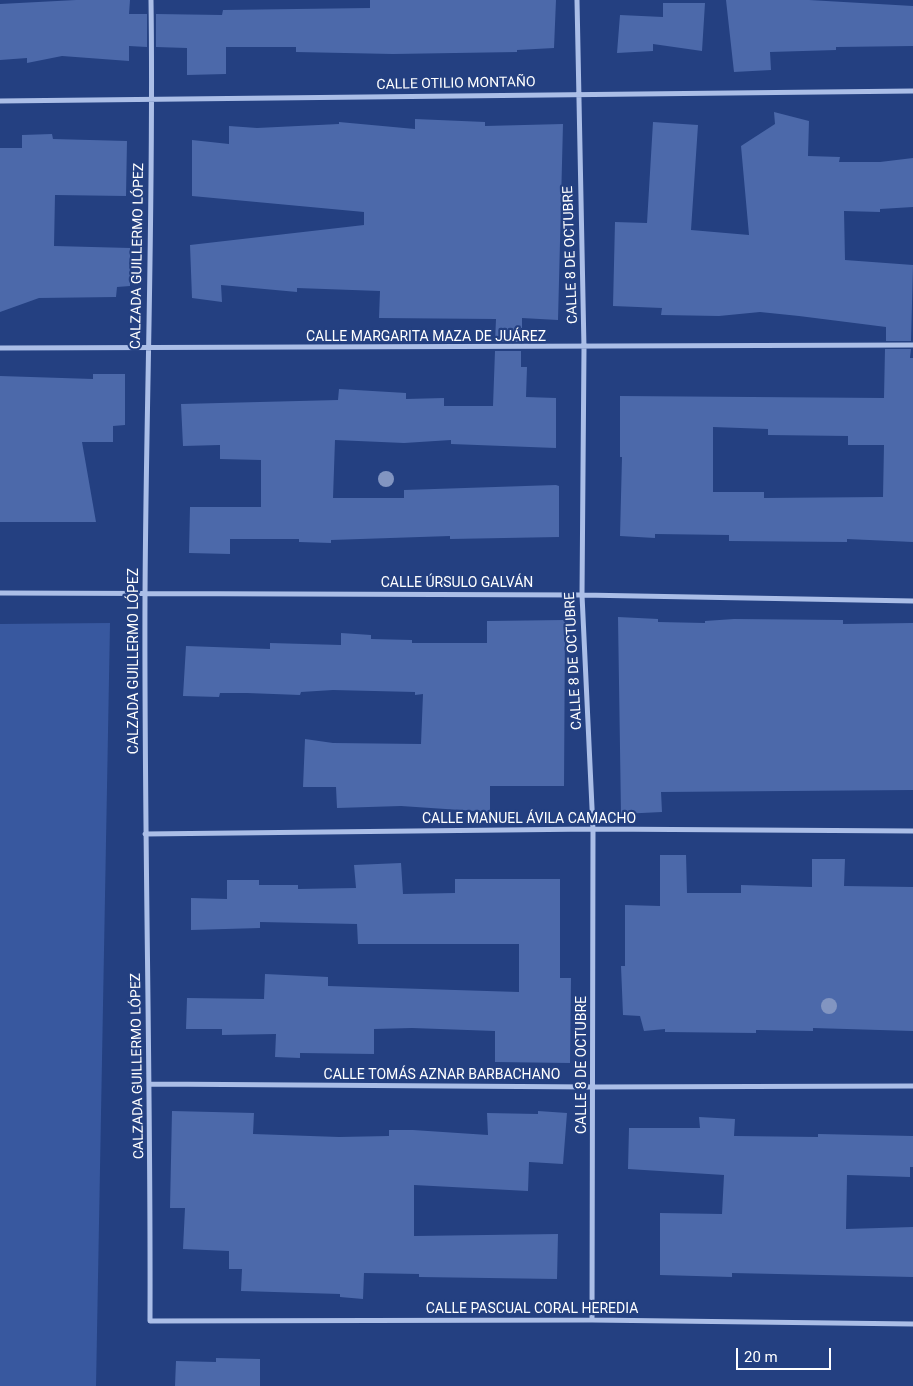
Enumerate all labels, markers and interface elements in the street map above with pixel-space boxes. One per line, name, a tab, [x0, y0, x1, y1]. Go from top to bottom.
street label: CALLE OTILIO MONTAÑO	[376, 74, 536, 94]
street label: CALZADA GUILLERMO LÓPEZ	[128, 163, 148, 349]
street label: CALLE 8 DE OCTUBRE	[560, 186, 582, 324]
street label: CALLE MARGARITA MAZA DE JUÁREZ	[306, 329, 546, 345]
street label: CALZADA GUILLERMO LÓPEZ	[126, 568, 142, 754]
street label: CALLE ÚRSULO GALVÁN	[381, 575, 533, 591]
street label: CALLE 8 DE OCTUBRE	[562, 592, 586, 730]
street label: CALLE MANUEL ÁVILA CAMACHO	[422, 811, 636, 827]
street label: CALZADA GUILLERMO LÓPEZ	[128, 973, 148, 1159]
street label: CALLE 8 DE OCTUBRE	[574, 996, 590, 1134]
street label: CALLE TOMÁS AZNAR BARBACHANO	[324, 1067, 560, 1083]
street label: CALLE PASCUAL CORAL HEREDIA	[426, 1301, 638, 1317]
scale bar	[738, 1338, 833, 1370]
text: 20 m	[744, 1348, 778, 1366]

